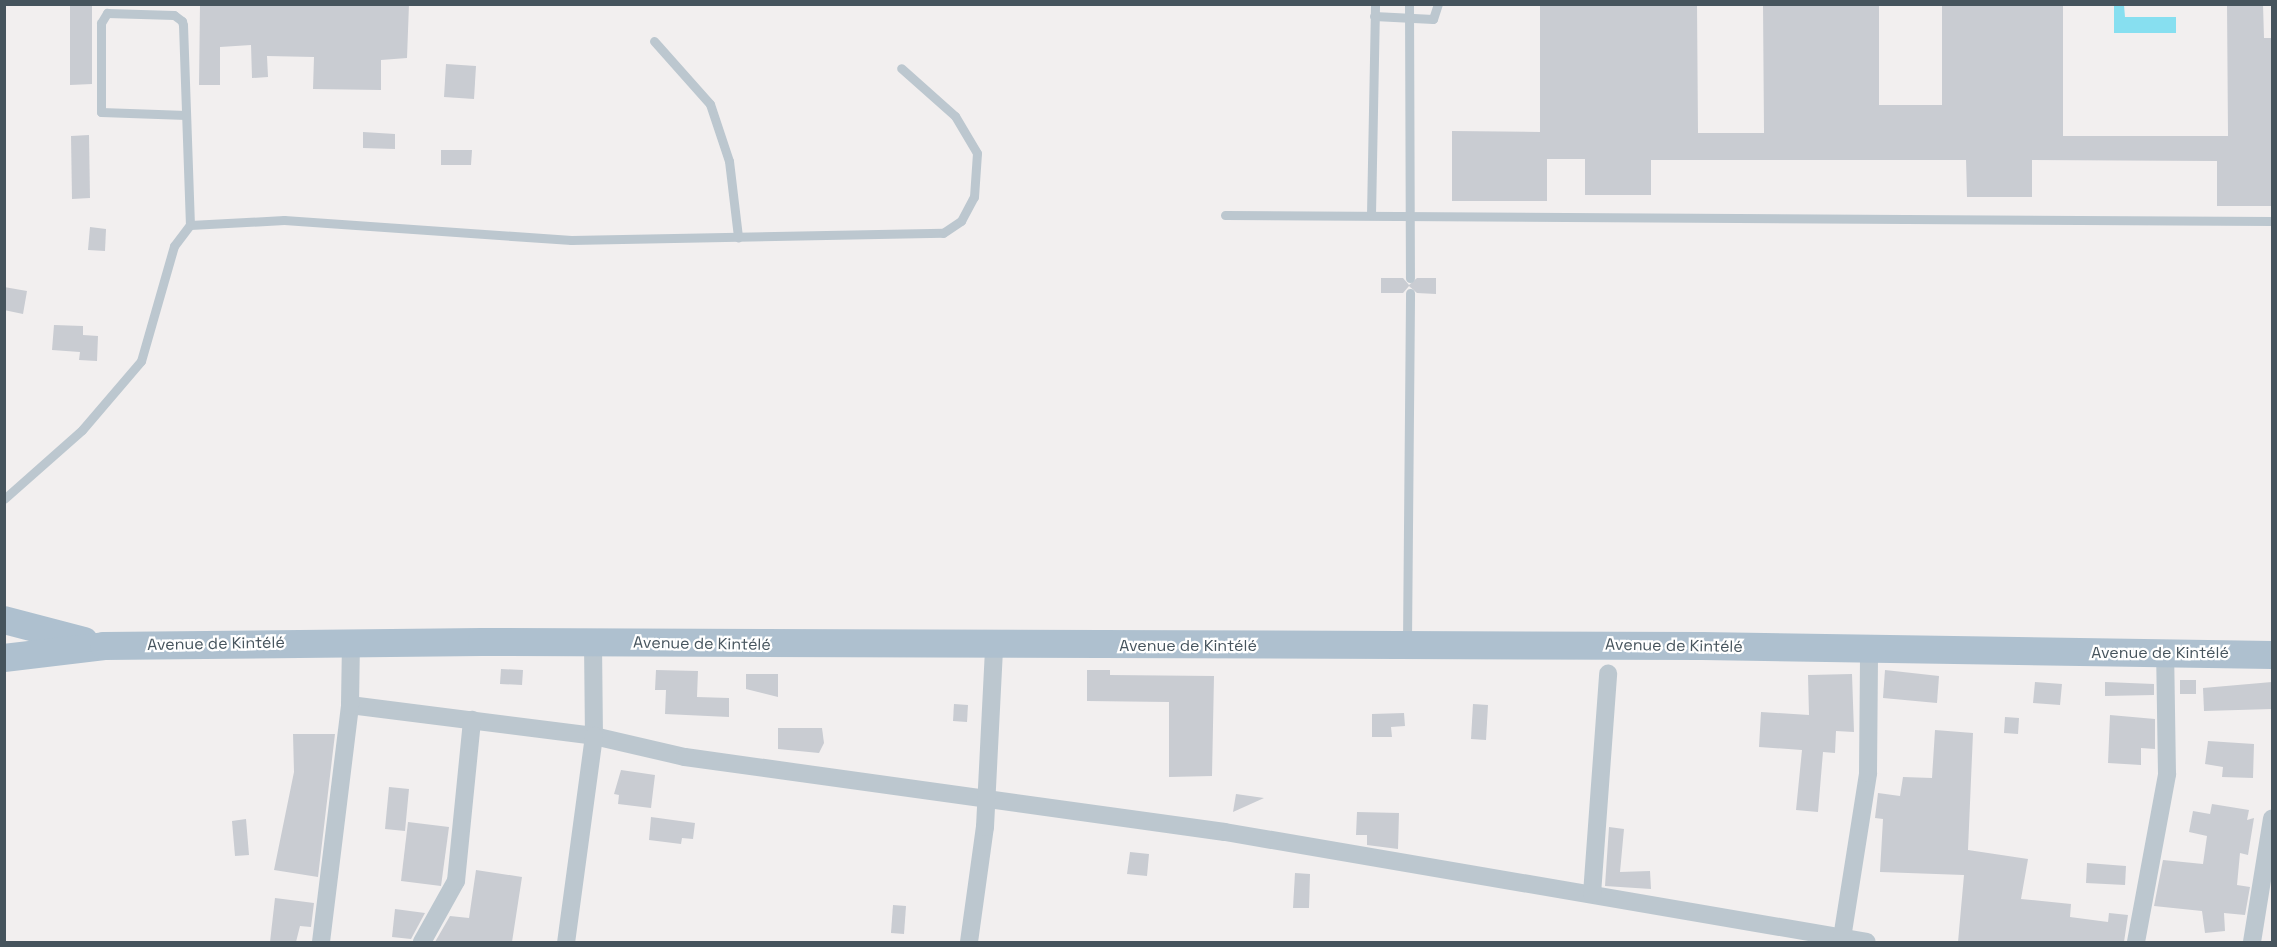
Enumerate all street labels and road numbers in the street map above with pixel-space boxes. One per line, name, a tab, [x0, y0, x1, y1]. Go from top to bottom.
street label: Avenue de Kintélé	[147, 633, 285, 655]
street label: Avenue de Kintélé	[633, 633, 771, 655]
street label: Avenue de Kintélé	[1605, 635, 1743, 657]
street label: Avenue de Kintélé	[1119, 636, 1257, 656]
street label: Avenue de Kintélé	[2091, 643, 2229, 663]

